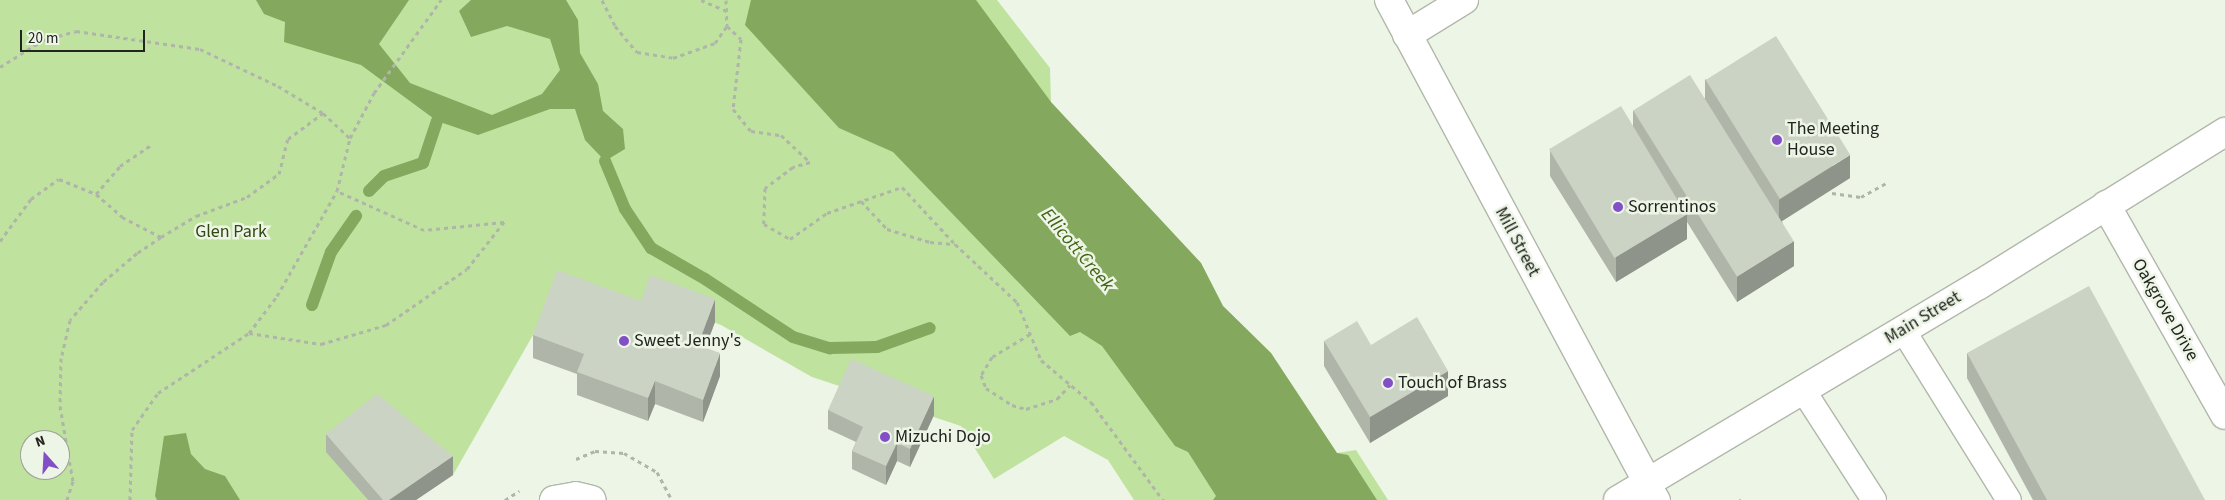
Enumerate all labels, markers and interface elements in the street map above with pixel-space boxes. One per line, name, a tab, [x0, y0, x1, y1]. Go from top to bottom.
scale bar	[22, 20, 148, 52]
text: 20 m	[28, 28, 58, 49]
place label: The Meeting House	[1787, 119, 1879, 162]
marker: The Meeting House	[1771, 134, 1783, 146]
place label: Sorrentinos	[1628, 196, 1716, 218]
marker: Sorrentinos	[1612, 201, 1624, 213]
water label: Ellicott Creek	[1036, 204, 1118, 296]
street label: Mill Street	[1490, 204, 1544, 280]
park label: Glen Park	[195, 221, 267, 243]
street label: Oakgrove Drive	[2127, 255, 2203, 365]
street label: Main Street	[1881, 287, 1965, 349]
place label: Sweet Jenny's	[634, 330, 741, 352]
marker: Sweet Jenny's	[618, 335, 630, 347]
place label: Touch of Brass	[1398, 372, 1507, 394]
marker: Touch of Brass	[1382, 377, 1394, 389]
place label: Mizuchi Dojo	[895, 426, 991, 448]
north arrow	[20, 430, 70, 480]
text: N	[33, 431, 48, 453]
marker: Mizuchi Dojo	[879, 431, 891, 443]

